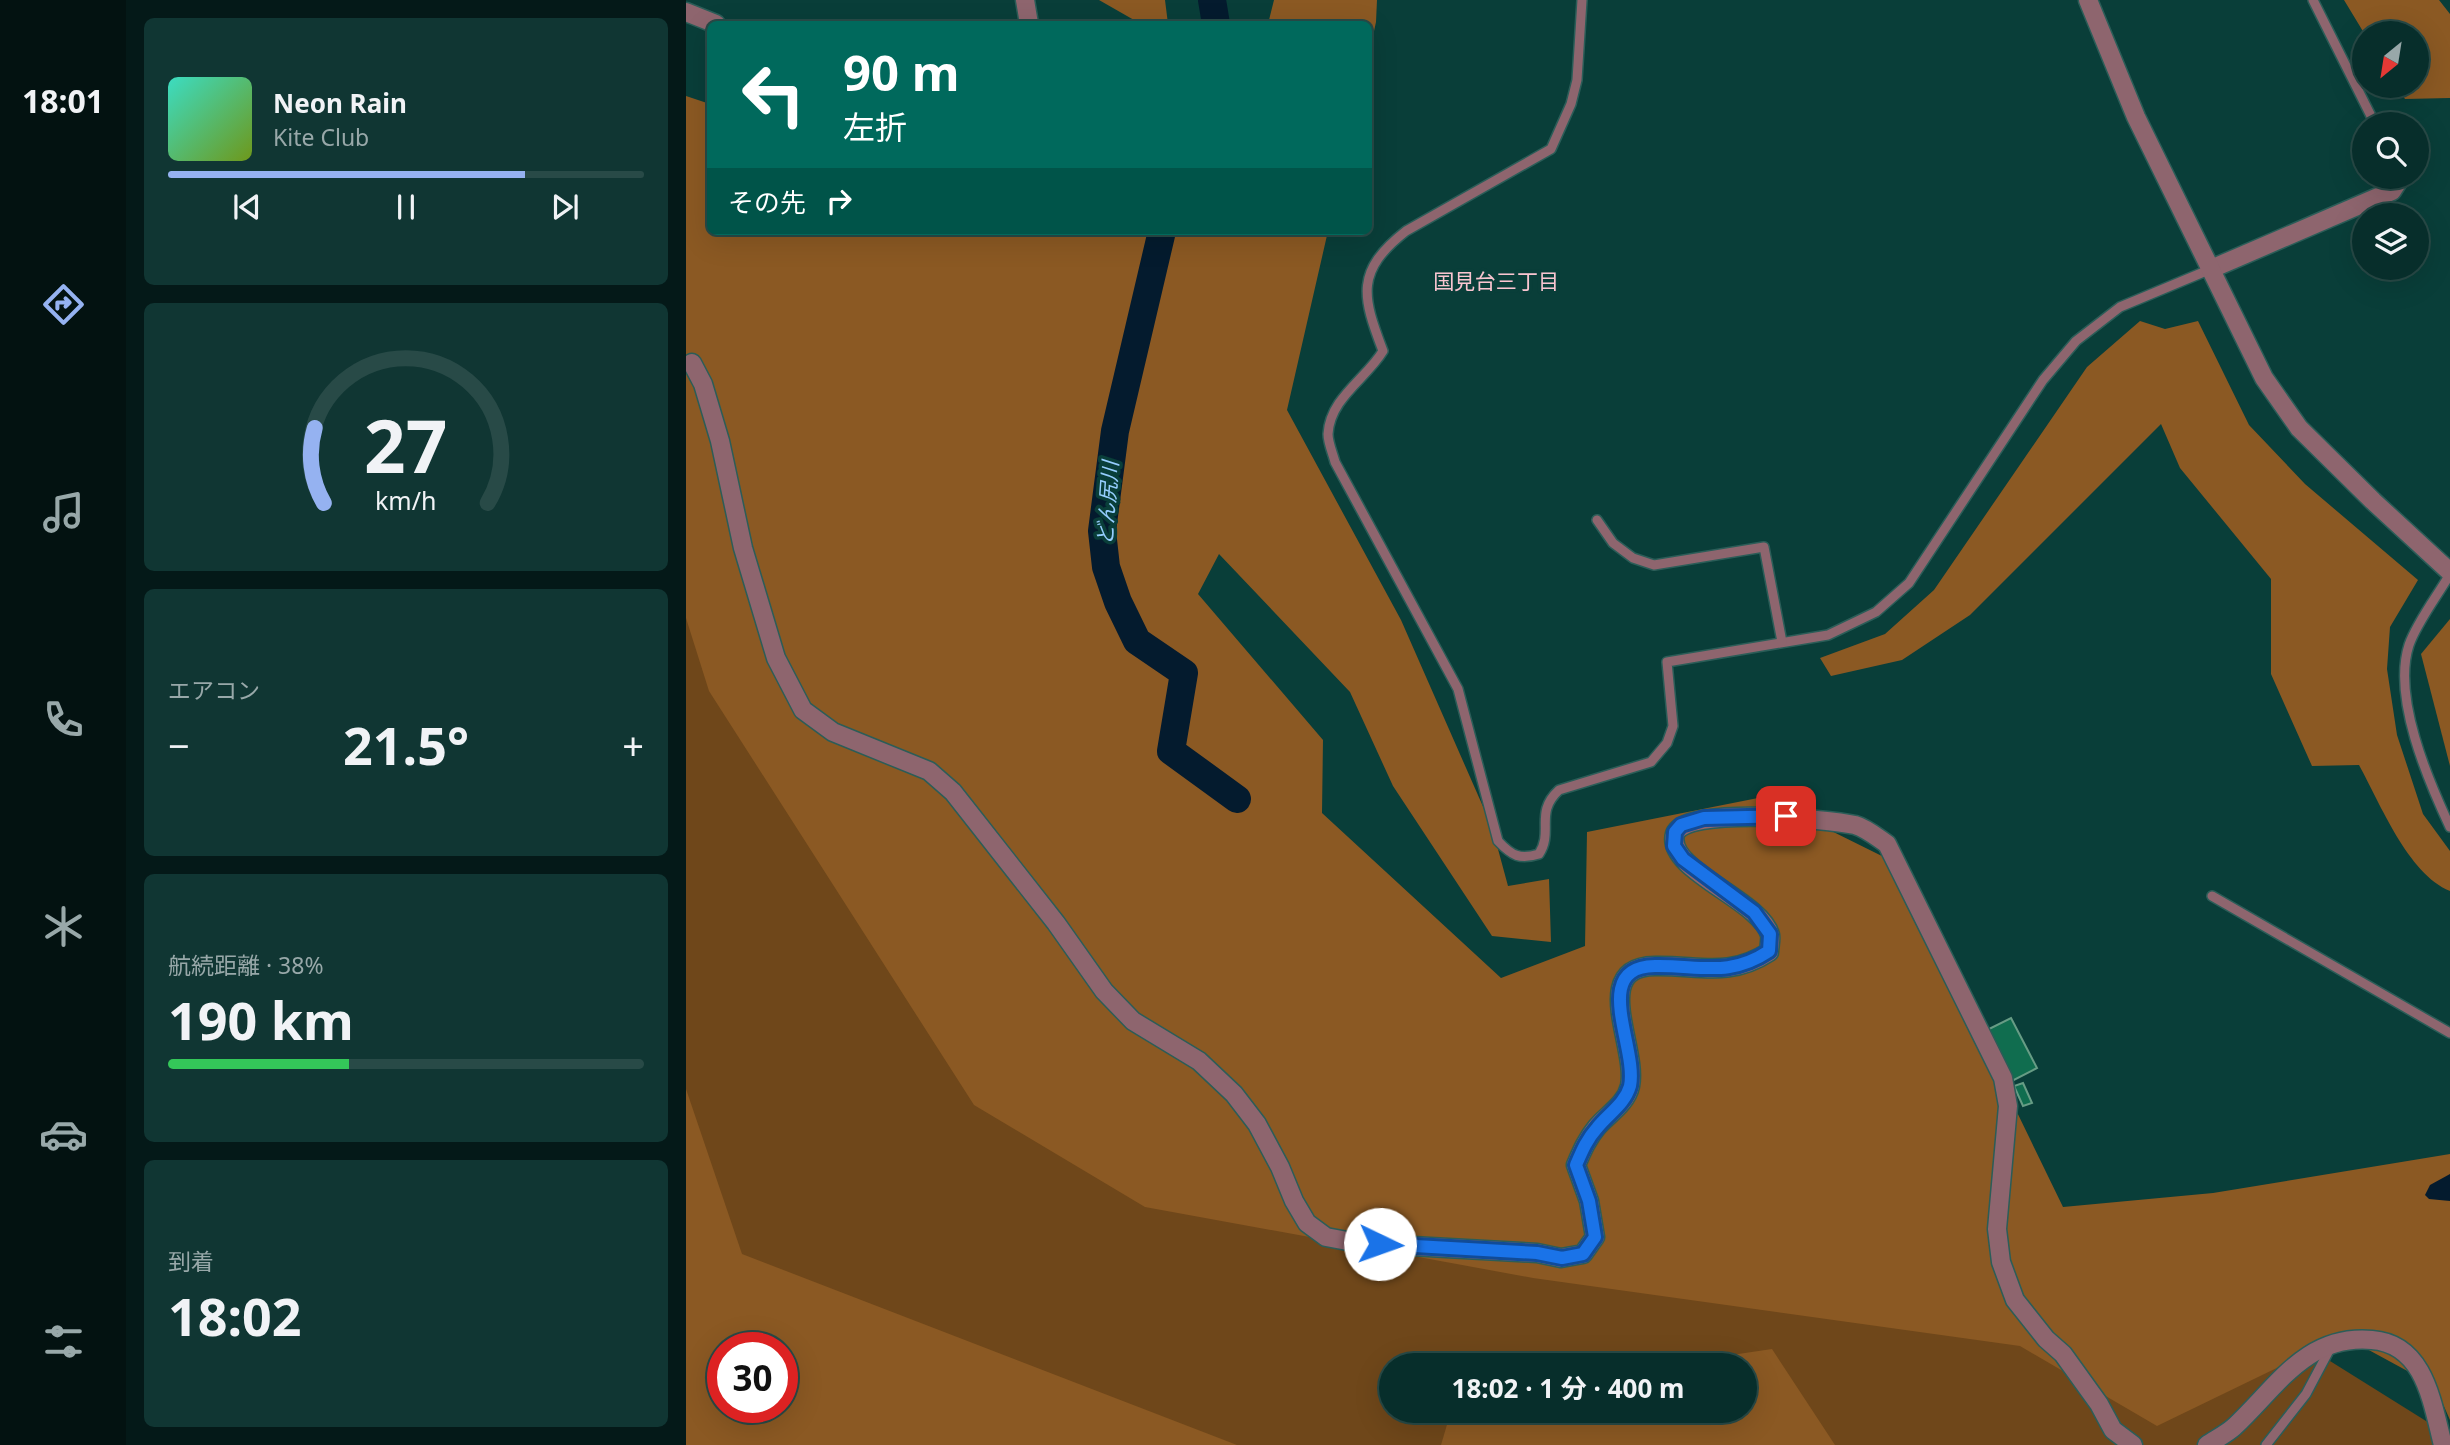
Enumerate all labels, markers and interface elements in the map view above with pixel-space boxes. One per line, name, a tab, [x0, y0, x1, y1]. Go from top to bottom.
north arrow	[2352, 21, 2429, 98]
map controls	[2352, 21, 2429, 280]
text: 90 m	[843, 39, 960, 105]
icon: left	[728, 49, 819, 140]
text: 18:01	[22, 79, 104, 122]
text: Neon Rain	[273, 85, 407, 121]
text: 左折	[843, 105, 907, 148]
button: search	[2352, 112, 2429, 189]
text: Kite Club	[273, 121, 369, 153]
icon: right	[820, 182, 858, 220]
text: その先	[728, 184, 806, 220]
icon: previous	[228, 188, 266, 226]
icon: pause	[387, 188, 425, 226]
icon: next	[546, 188, 584, 226]
button: layers	[2352, 203, 2429, 280]
district label: 国見台三丁目	[1433, 267, 1559, 295]
icon: directions	[39, 280, 88, 329]
text: 27	[364, 396, 448, 495]
water label: どん尻川	[1090, 458, 1124, 546]
text: km/h	[375, 483, 437, 517]
icon: music	[39, 488, 88, 537]
text: エアコン	[168, 674, 260, 706]
icon: phone	[39, 695, 88, 744]
text: 21.5°	[343, 709, 469, 780]
text: −	[168, 719, 190, 771]
text: +	[622, 719, 644, 771]
pin	[1756, 786, 1816, 846]
icon: arrive	[1767, 797, 1805, 835]
icon: climate	[39, 902, 88, 951]
text: 航続距離 · 38%	[168, 949, 324, 981]
text: 190 km	[168, 984, 354, 1055]
icon: car	[39, 1110, 88, 1159]
position arrow	[1343, 1207, 1417, 1281]
text: 到着	[168, 1245, 214, 1277]
text: 18:02	[168, 1280, 302, 1351]
icon: filters	[39, 1317, 88, 1366]
speed limit sign: 30	[707, 1332, 798, 1423]
text: 18:02 · 1 分 · 400 m	[1452, 1370, 1684, 1406]

